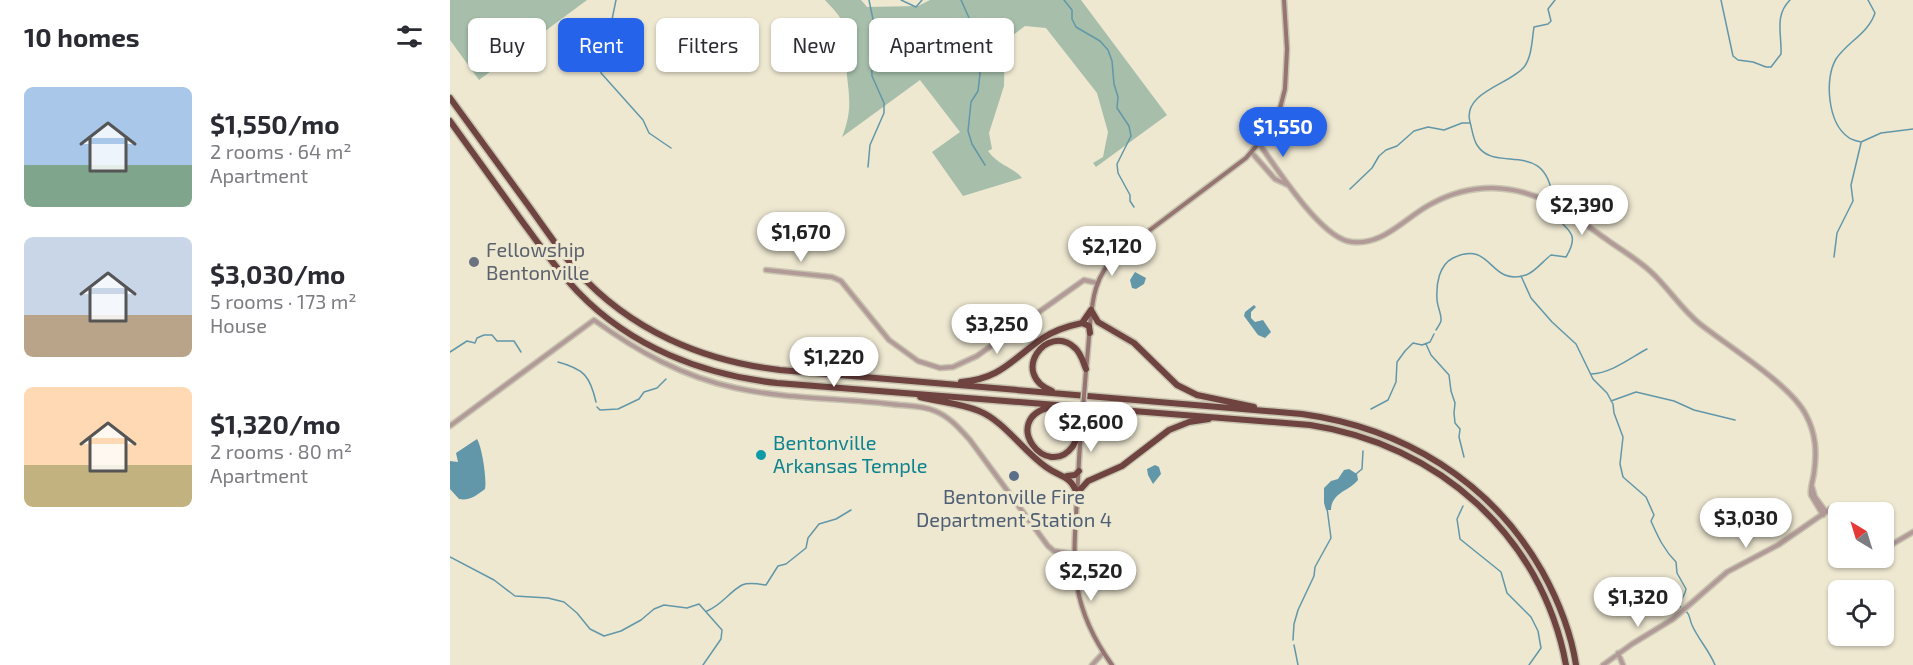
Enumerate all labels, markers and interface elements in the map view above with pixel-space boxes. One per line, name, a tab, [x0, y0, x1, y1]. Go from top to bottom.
chip: Buy	[468, 18, 546, 72]
chip: Rent	[558, 18, 644, 72]
chip: Filters	[656, 18, 759, 72]
chip: New	[771, 18, 857, 72]
chip: Apartment	[869, 18, 1014, 72]
icon: filters	[393, 20, 426, 53]
text: 10 homes	[24, 21, 140, 52]
pin: $1,550	[1234, 107, 1332, 158]
text: $1,550/mo	[210, 108, 340, 139]
icon: home	[72, 111, 144, 183]
text: $1,550	[1253, 114, 1313, 138]
text: 2 rooms · 64 m²	[210, 139, 352, 163]
text: Apartment	[210, 163, 308, 187]
pin: $2,390	[1533, 185, 1631, 236]
text: $2,390	[1550, 192, 1614, 216]
pin: $1,670	[752, 212, 850, 263]
text: $1,670	[771, 219, 831, 243]
pin: $2,120	[1063, 226, 1161, 277]
text: $2,120	[1082, 233, 1142, 257]
place label: Fellowship Bentonville	[486, 237, 590, 284]
marker: Fellowship Bentonville	[467, 255, 481, 269]
text: $3,030/mo	[210, 258, 345, 289]
icon: home	[72, 261, 144, 333]
text: 5 rooms · 173 m²	[210, 289, 357, 313]
pin: $3,250	[948, 304, 1046, 355]
text: $3,250	[965, 311, 1029, 335]
text: House	[210, 313, 267, 337]
pin: $1,220	[785, 337, 883, 388]
text: $1,220	[804, 344, 864, 368]
pin: $2,600	[1042, 402, 1140, 453]
text: $1,320/mo	[210, 408, 341, 439]
text: $2,600	[1058, 409, 1124, 433]
icon: home	[72, 411, 144, 483]
place label: Bentonville Arkansas Temple	[773, 430, 927, 477]
text: 2 rooms · 80 m²	[210, 439, 352, 463]
marker: Bentonville Arkansas Temple	[754, 448, 768, 462]
text: Apartment	[210, 463, 308, 487]
marker: Bentonville Fire Department Station 4	[1007, 469, 1021, 483]
place label: Bentonville Fire Department Station 4	[916, 484, 1112, 531]
pin: $3,030	[1697, 498, 1795, 549]
north arrow	[1828, 502, 1894, 568]
map controls	[1828, 502, 1894, 646]
text: $3,030	[1714, 505, 1778, 529]
pin: $2,520	[1042, 551, 1140, 602]
text: $2,520	[1059, 558, 1123, 582]
pin: $1,320	[1589, 577, 1687, 628]
button: locate	[1828, 580, 1894, 646]
text: $1,320	[1608, 584, 1668, 608]

